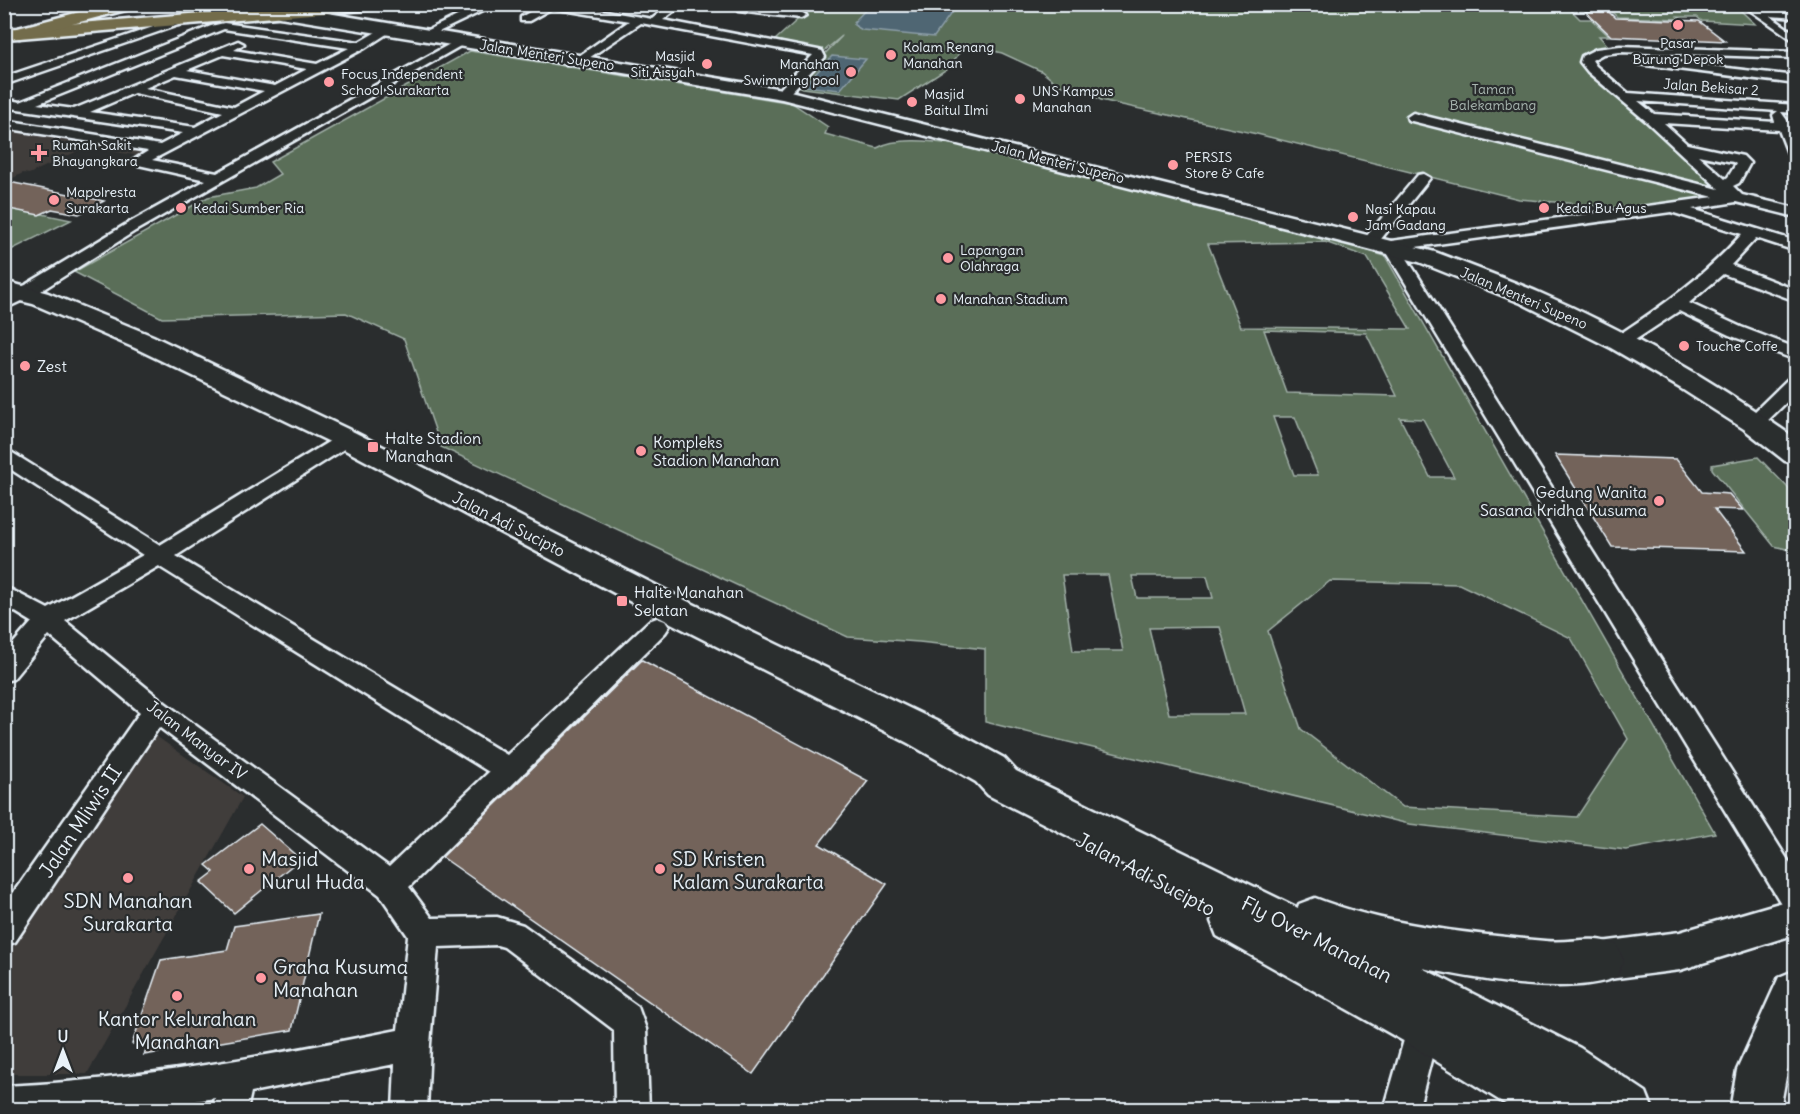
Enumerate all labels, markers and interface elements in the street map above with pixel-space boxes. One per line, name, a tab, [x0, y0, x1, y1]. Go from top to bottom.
marker: Pasar Burung Depok	[1671, 18, 1685, 32]
place label: Pasar Burung Depok	[1633, 34, 1723, 68]
street label: Jalan Menteri Supeno	[478, 35, 616, 75]
place label: Kolam Renang Manahan	[903, 38, 994, 72]
place label: Masjid Siti Aisyah	[630, 47, 695, 81]
marker: Kolam Renang Manahan	[884, 48, 898, 62]
place label: Manahan Swimming pool	[743, 55, 839, 89]
marker: Masjid Siti Aisyah	[700, 57, 714, 71]
place label: Focus Independent School Surakarta	[341, 65, 463, 99]
marker: Manahan Swimming pool	[844, 65, 858, 79]
marker: Focus Independent School Surakarta	[322, 75, 336, 89]
street label: Jalan Bekisar 2	[1663, 75, 1760, 99]
park label: Taman Balekambang	[1450, 80, 1536, 114]
place label: UNS Kampus Manahan	[1032, 82, 1114, 116]
place label: Masjid Baitul Ilmi	[924, 85, 988, 119]
marker: UNS Kampus Manahan	[1013, 92, 1027, 106]
marker: Masjid Baitul Ilmi	[905, 95, 919, 109]
place label: Rumah Sakit Bhayangkara	[52, 136, 138, 170]
street label: Jalan Menteri Supeno	[990, 137, 1126, 187]
marker: Rumah Sakit Bhayangkara	[30, 144, 48, 162]
place label: PERSIS Store & Cafe	[1185, 148, 1264, 182]
marker: PERSIS Store & Cafe	[1166, 158, 1180, 172]
place label: Mapolresta Surakarta	[66, 183, 136, 217]
marker: Mapolresta Surakarta	[47, 193, 61, 207]
place label: Kedai Sumber Ria	[193, 199, 304, 217]
place label: Kedai Bu Agus	[1556, 199, 1647, 217]
place label: Nasi Kapau Jam Gadang	[1365, 200, 1446, 234]
marker: Kedai Sumber Ria	[174, 201, 188, 215]
marker: Kedai Bu Agus	[1537, 201, 1551, 215]
marker: Nasi Kapau Jam Gadang	[1346, 210, 1360, 224]
place label: Lapangan Olahraga	[960, 241, 1024, 275]
marker: Lapangan Olahraga	[941, 251, 955, 265]
street label: Jalan Menteri Supeno	[1458, 263, 1590, 333]
place label: Manahan Stadium	[953, 290, 1068, 308]
marker: Manahan Stadium	[934, 292, 948, 306]
place label: Touche Coffe	[1696, 337, 1778, 355]
marker: Touche Coffe	[1677, 339, 1691, 353]
place label: Zest	[37, 356, 67, 376]
marker: Zest	[18, 359, 32, 373]
place label: Halte Stadion Manahan	[385, 428, 481, 466]
place label: Kompleks Stadion Manahan	[653, 432, 779, 470]
marker: Halte Stadion Manahan	[366, 440, 380, 454]
marker: Kompleks Stadion Manahan	[634, 444, 648, 458]
place label: Gedung Wanita Sasana Kridha Kusuma	[1480, 482, 1647, 520]
street label: Jalan Adi Sucipto	[449, 487, 569, 561]
marker: Gedung Wanita Sasana Kridha Kusuma	[1652, 494, 1666, 508]
place label: Halte Manahan Selatan	[634, 582, 744, 620]
marker: Halte Manahan Selatan	[615, 594, 629, 608]
street label: Jalan Manyar IV	[143, 696, 251, 784]
street label: Jalan Mliwis II	[33, 760, 127, 882]
street label: Jalan Adi Sucipto	[1072, 827, 1220, 921]
place label: Masjid Nurul Huda	[261, 846, 365, 894]
place label: SD Kristen Kalam Surakarta	[672, 846, 824, 894]
marker: Masjid Nurul Huda	[242, 862, 256, 876]
marker: SD Kristen Kalam Surakarta	[653, 862, 667, 876]
marker: SDN Manahan Surakarta	[121, 871, 135, 885]
place label: SDN Manahan Surakarta	[64, 888, 192, 936]
street label: Fly Over Manahan	[1237, 890, 1397, 988]
place label: Graha Kusuma Manahan	[273, 954, 408, 1002]
marker: Graha Kusuma Manahan	[254, 971, 268, 985]
marker: Kantor Kelurahan Manahan	[170, 989, 184, 1003]
place label: Kantor Kelurahan Manahan	[98, 1006, 256, 1054]
north arrow	[33, 1021, 93, 1081]
text: U	[58, 1026, 68, 1046]

